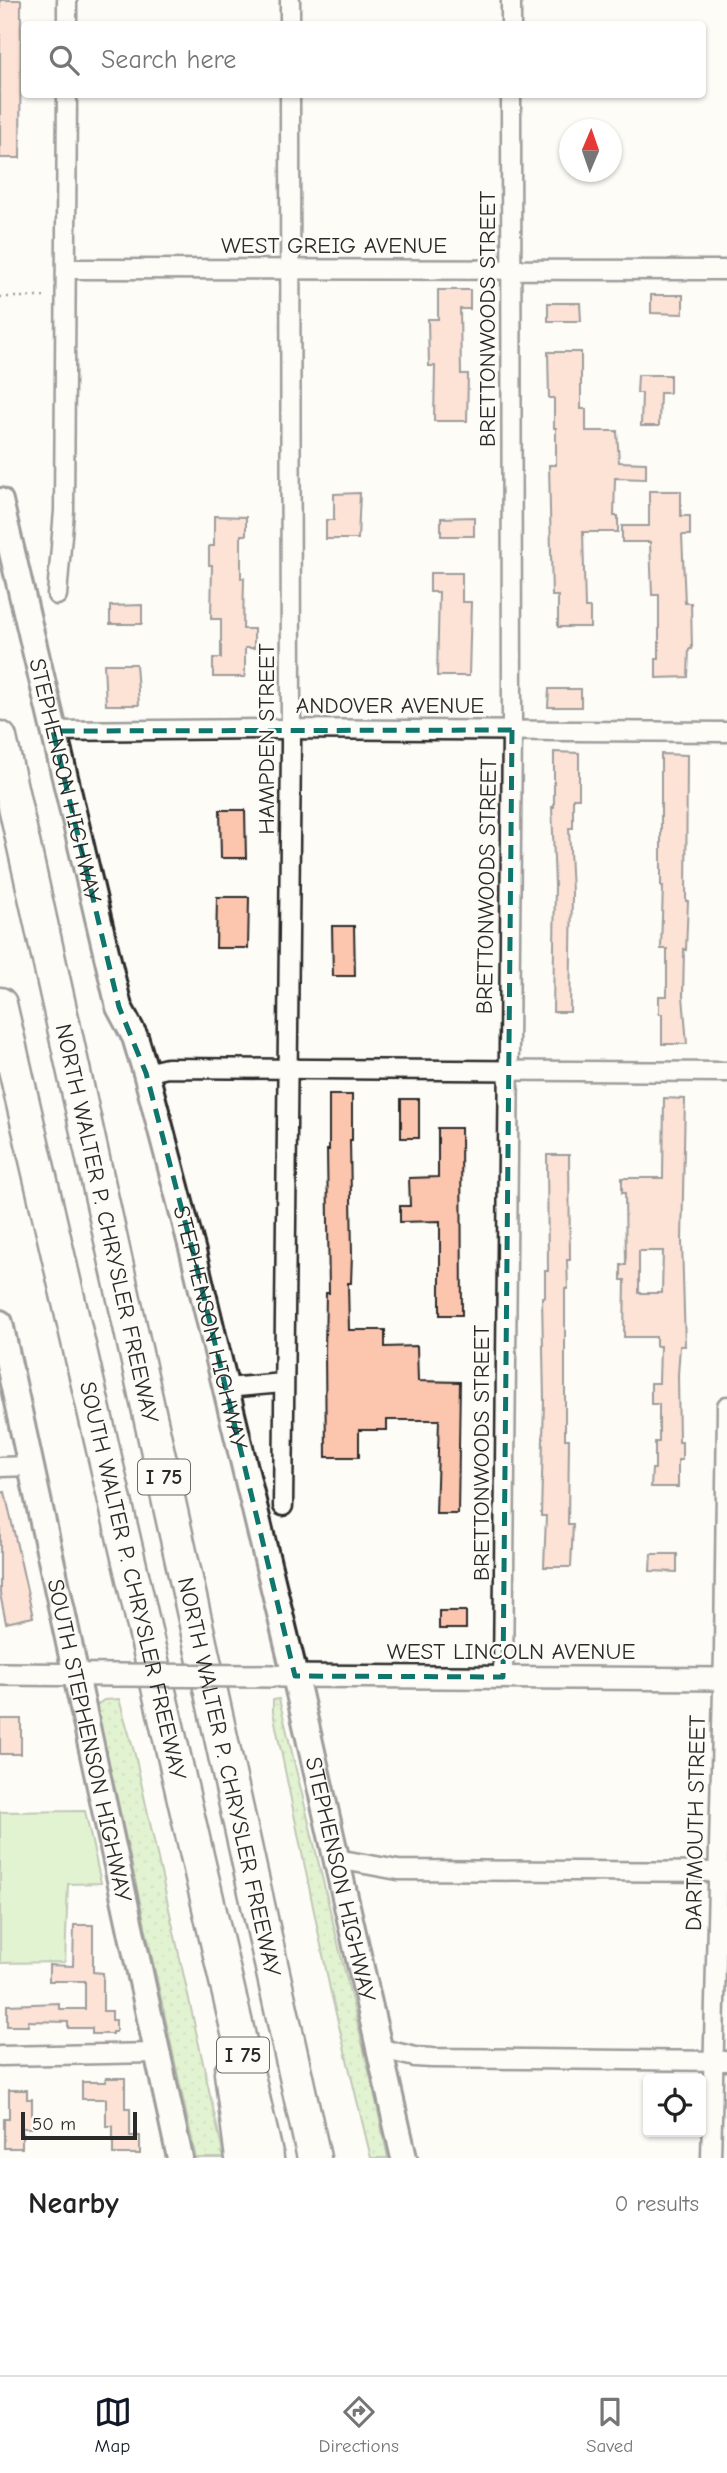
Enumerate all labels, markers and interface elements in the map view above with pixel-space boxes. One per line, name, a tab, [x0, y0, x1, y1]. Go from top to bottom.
search box	[21, 21, 706, 98]
icon: search	[45, 41, 83, 79]
text: Search here	[101, 45, 236, 75]
north arrow	[559, 119, 622, 182]
street label: BRETTONWOODS STREET	[474, 191, 501, 447]
street label: WEST GREIG AVENUE	[221, 232, 447, 259]
street label: HAMPDEN STREET	[253, 643, 280, 835]
street label: STEPHENSON HIGHWAY	[23, 656, 107, 906]
street label: ANDOVER AVENUE	[296, 692, 484, 719]
street label: BRETTONWOODS STREET	[471, 758, 502, 1015]
street label: NORTH WALTER P. CHRYSLER FREEWAY	[50, 1021, 164, 1426]
street label: STEPHENSON HIGHWAY	[167, 1203, 253, 1452]
street label: BRETTONWOODS STREET	[468, 1325, 495, 1581]
street label: SOUTH WALTER P. CHRYSLER FREEWAY	[74, 1379, 192, 1783]
road number: I 75	[138, 1460, 190, 1494]
street label: NORTH WALTER P. CHRYSLER FREEWAY	[172, 1575, 287, 1980]
street label: SOUTH STEPHENSON HIGHWAY	[42, 1577, 138, 1905]
street label: WEST LINCOLN AVENUE	[387, 1638, 635, 1665]
street label: DARTMOUTH STREET	[680, 1715, 711, 1931]
street label: STEPHENSON HIGHWAY	[300, 1754, 381, 2005]
road number: I 75	[217, 2038, 269, 2072]
map controls	[643, 2074, 706, 2137]
button: locate	[643, 2074, 706, 2137]
scale bar	[21, 2109, 136, 2141]
text: 50 m	[32, 2113, 76, 2135]
text: Nearby	[28, 2186, 119, 2221]
text: 0 results	[615, 2190, 699, 2217]
tab: Map	[94, 2393, 132, 2457]
tab: Directions	[319, 2393, 399, 2457]
tab: Saved	[586, 2393, 633, 2457]

